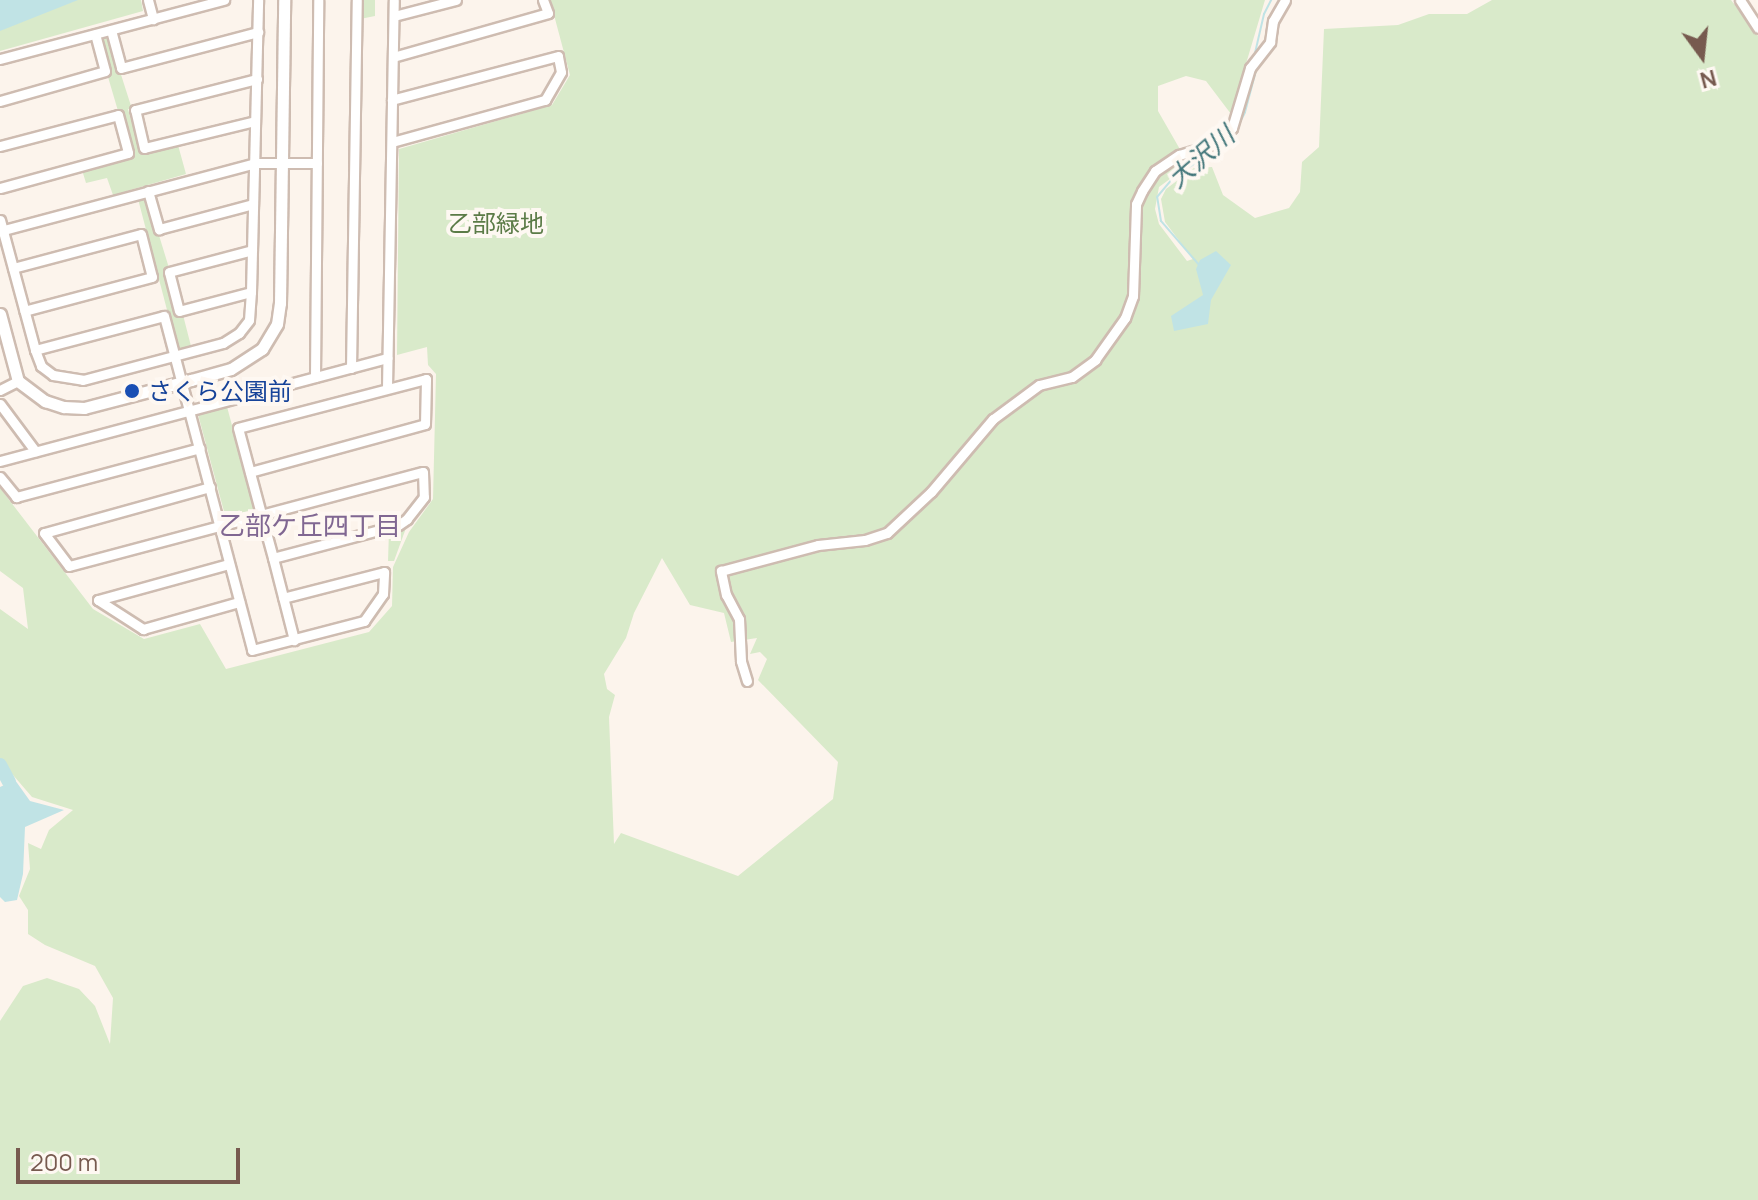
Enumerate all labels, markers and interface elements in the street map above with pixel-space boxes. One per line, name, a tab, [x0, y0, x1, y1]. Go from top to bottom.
north arrow	[1662, 16, 1742, 96]
text: N	[1697, 63, 1720, 96]
water label: 大沢川	[1161, 120, 1241, 194]
park label: 乙部緑地	[448, 209, 544, 237]
place label: さくら公園前	[148, 377, 292, 405]
marker: さくら公園前	[123, 382, 141, 400]
district label: 乙部ケ丘四丁目	[219, 510, 401, 542]
scale bar	[20, 1132, 244, 1182]
text: 200 m	[30, 1145, 98, 1178]

